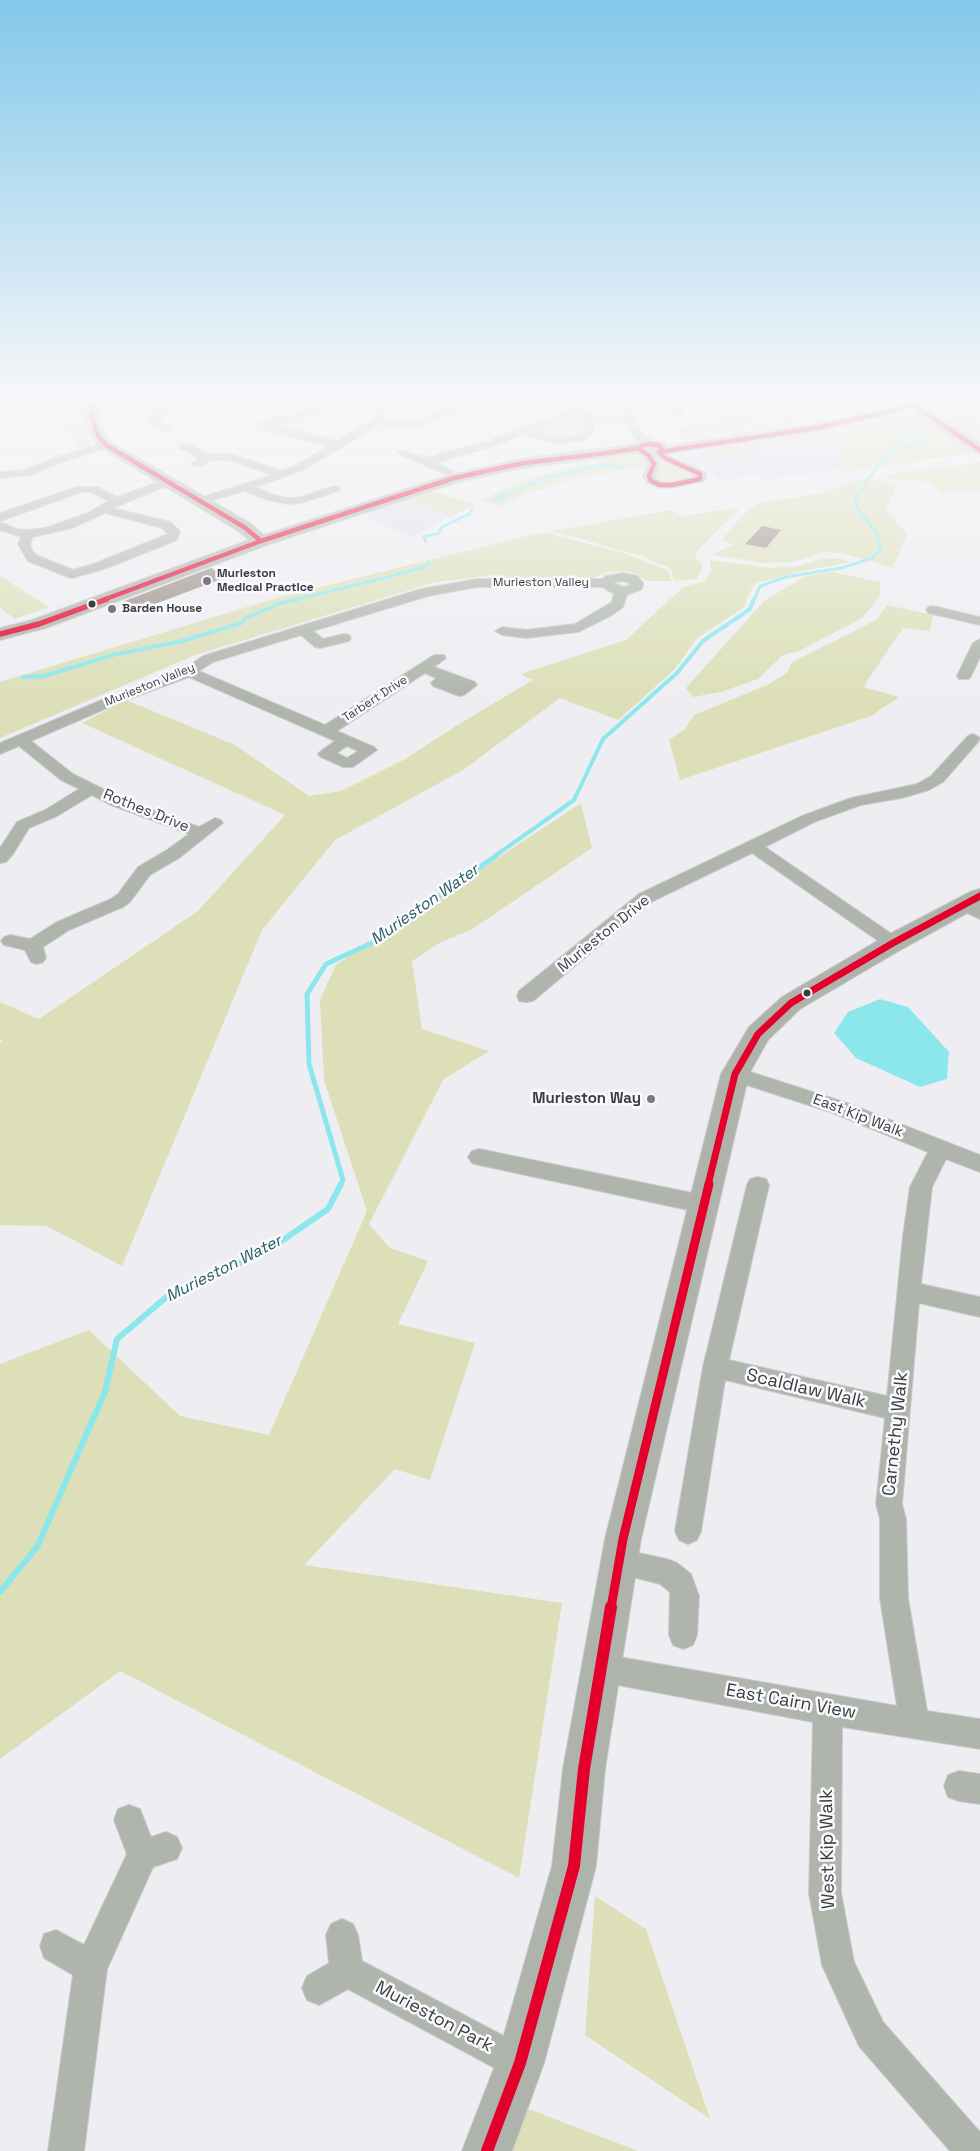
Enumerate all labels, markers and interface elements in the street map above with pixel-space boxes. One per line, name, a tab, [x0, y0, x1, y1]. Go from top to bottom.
place label: Murieston Medical Practice	[217, 567, 314, 595]
marker: Murieston Medical Practice	[201, 575, 213, 587]
street label: Murieston Valley	[493, 576, 589, 590]
unlabelled marker	[87, 599, 97, 609]
place label: Barden House	[122, 602, 202, 616]
marker: Barden House	[106, 603, 118, 615]
street label: Murieston Valley	[103, 660, 197, 710]
street label: Tarbert Drive	[340, 673, 410, 725]
street label: Rothes Drive	[100, 786, 192, 836]
water label: Murieston Water	[367, 861, 483, 949]
street label: Murieston Drive	[554, 891, 654, 977]
unlabelled marker	[802, 988, 812, 998]
place label: Murieston Way	[532, 1090, 641, 1108]
street label: East Kip Walk	[810, 1091, 906, 1141]
marker: Murieston Way	[645, 1093, 657, 1105]
water label: Murieston Water	[163, 1232, 285, 1306]
street label: Scaldlaw Walk	[744, 1365, 868, 1413]
street label: Carnethy Walk	[879, 1371, 913, 1497]
street label: East Cairn View	[724, 1680, 858, 1724]
street label: West Kip Walk	[816, 1789, 840, 1909]
street label: Murieston Park	[372, 1977, 496, 2057]

